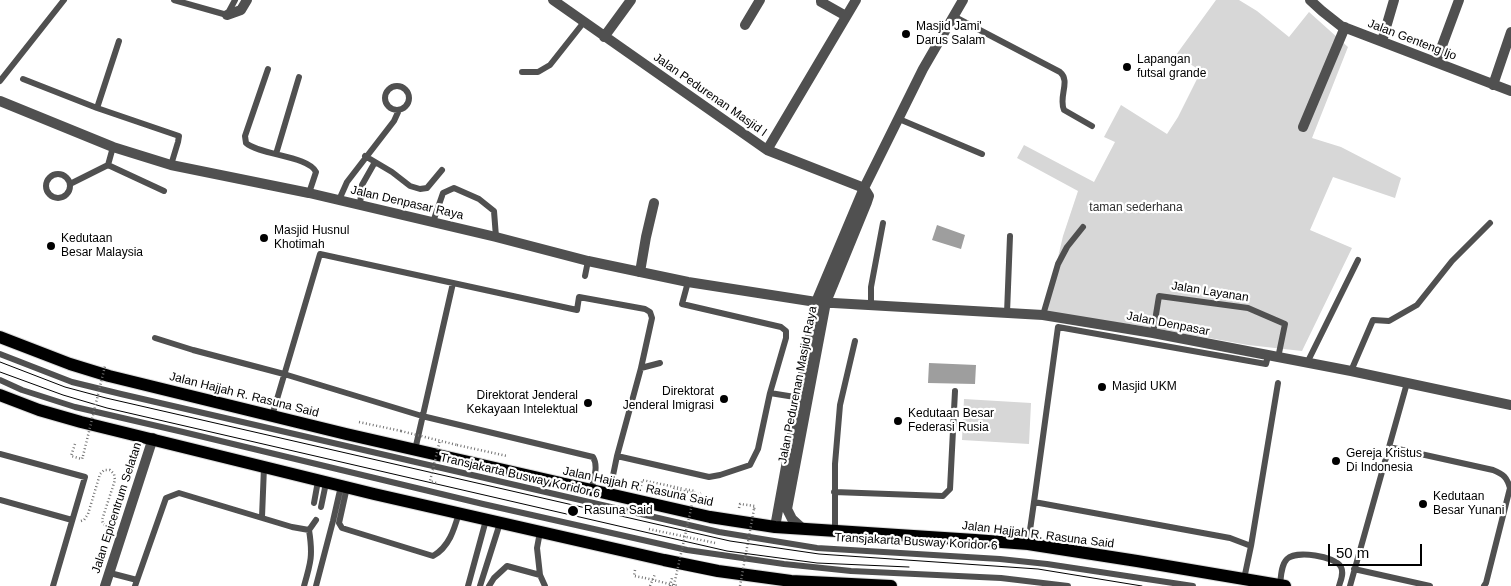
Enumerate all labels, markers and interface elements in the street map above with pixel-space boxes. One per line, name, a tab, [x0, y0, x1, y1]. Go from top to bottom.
street label: Jalan Genteng Ijo	[1366, 16, 1458, 64]
place label: Masjid Jami' Darus Salam	[916, 20, 985, 48]
marker: Masjid Jami' Darus Salam	[900, 28, 912, 40]
street label: Jalan Pedurenan Masjid I	[650, 50, 770, 140]
place label: Lapangan futsal grande	[1137, 53, 1206, 81]
marker: Lapangan futsal grande	[1121, 61, 1133, 73]
street label: Jalan Denpasar Raya	[349, 183, 465, 223]
park label: taman sederhana	[1089, 201, 1183, 215]
place label: Masjid Husnul Khotimah	[274, 224, 349, 252]
place label: Kedutaan Besar Malaysia	[61, 232, 143, 260]
marker: Masjid Husnul Khotimah	[258, 232, 270, 244]
marker: Kedutaan Besar Malaysia	[45, 240, 57, 252]
street label: Jalan Layanan	[1170, 279, 1250, 305]
street label: Jalan Pedurenan Masjid Raya	[776, 305, 820, 465]
street label: Jalan Denpasar	[1125, 309, 1211, 339]
street label: Jalan Hajjah R. Rasuna Said	[168, 369, 320, 421]
place label: Masjid UKM	[1112, 380, 1177, 394]
marker: Masjid UKM	[1096, 381, 1108, 393]
place label: Direktorat Jenderal Imigrasi	[623, 385, 714, 413]
place label: Direktorat Jenderal Kekayaan Intelektual	[467, 389, 578, 417]
marker: Direktorat Jenderal Imigrasi	[718, 393, 730, 405]
marker: Direktorat Jenderal Kekayaan Intelektual	[582, 397, 594, 409]
place label: Kedutaan Besar Federasi Rusia	[908, 407, 994, 435]
marker: Kedutaan Besar Federasi Rusia	[892, 415, 904, 427]
street label: Jalan Epicentrum Selatan	[89, 441, 145, 575]
place label: Gereja Kristus Di Indonesia	[1346, 447, 1422, 475]
street label: Transjakarta Busway Koridor 6	[439, 451, 601, 501]
marker: Gereja Kristus Di Indonesia	[1330, 455, 1342, 467]
street label: Jalan Hajjah R. Rasuna Said	[561, 464, 715, 510]
place label: Kedutaan Besar Yunani	[1433, 490, 1504, 518]
marker: Kedutaan Besar Yunani	[1417, 498, 1429, 510]
marker: Rasuna Said	[566, 504, 580, 518]
place label: Rasuna Said	[584, 504, 653, 518]
street label: Jalan Hajjah R. Rasuna Said	[961, 519, 1115, 551]
street label: Transjakarta Busway Koridor 6	[834, 531, 998, 553]
scale bar	[1331, 534, 1425, 566]
text: 50 m	[1336, 544, 1369, 561]

